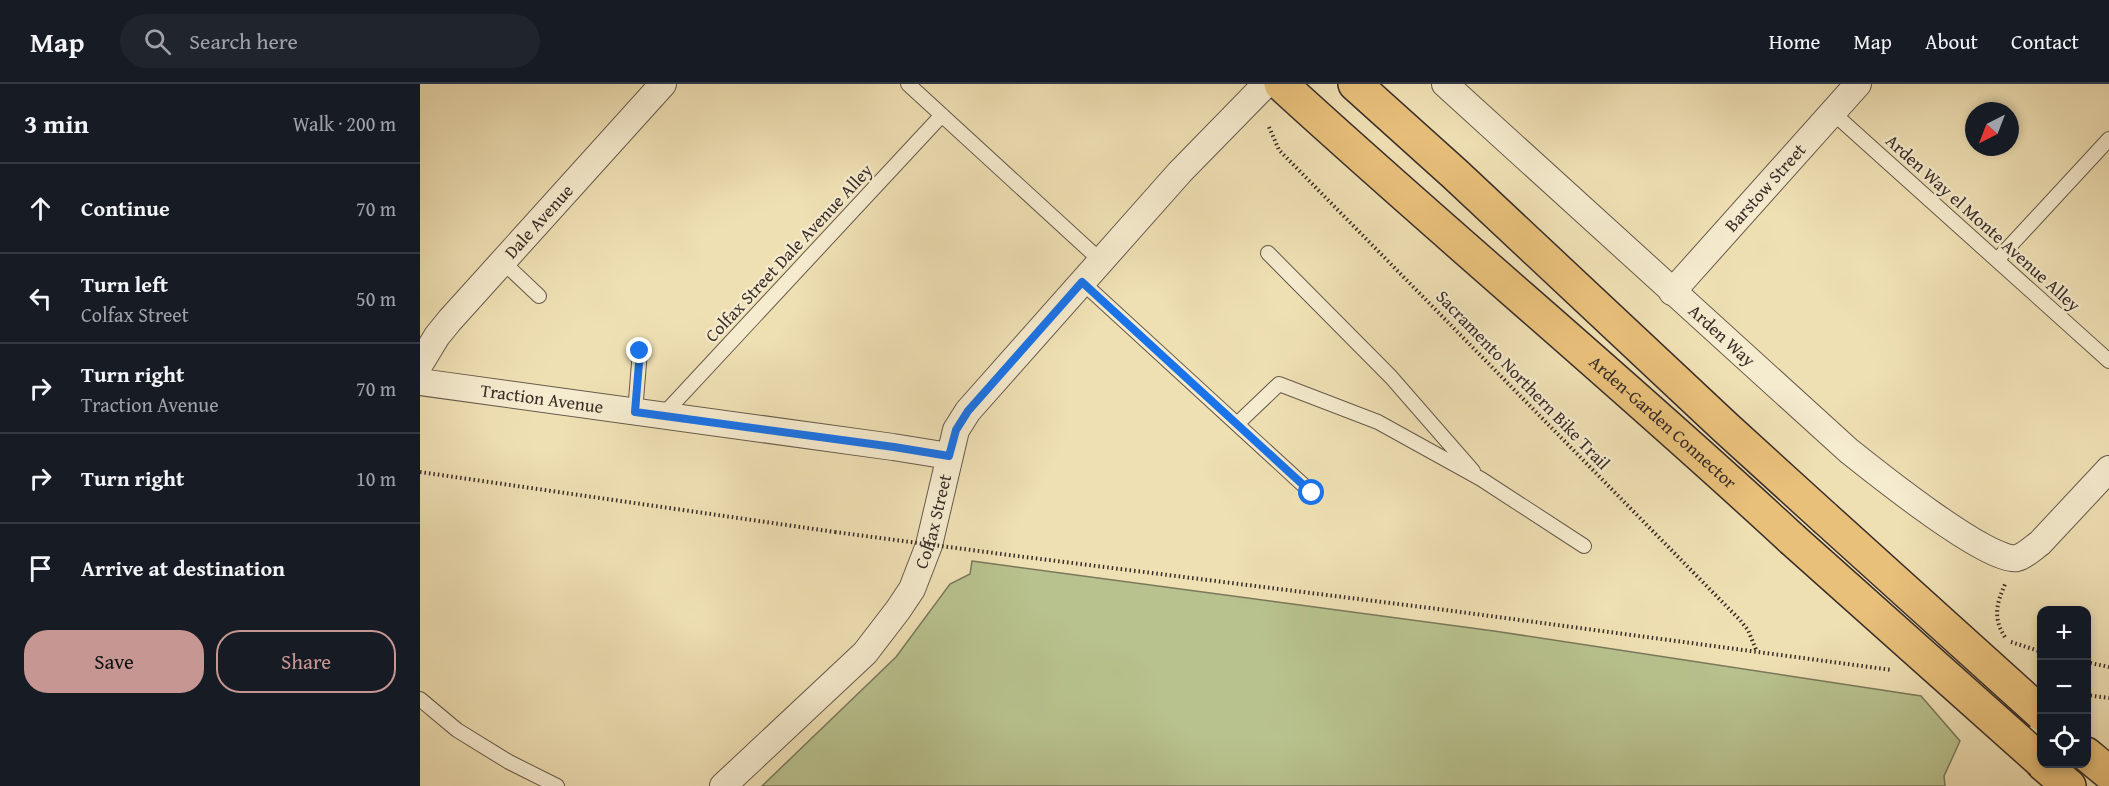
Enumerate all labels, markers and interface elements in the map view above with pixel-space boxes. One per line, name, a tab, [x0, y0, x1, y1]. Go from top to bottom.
search box	[120, 14, 540, 68]
text: Map	[30, 21, 84, 62]
icon: search	[141, 25, 174, 58]
text: Search here	[189, 25, 298, 57]
text: Home	[1769, 26, 1820, 57]
text: Map	[1853, 26, 1892, 57]
text: About	[1925, 26, 1978, 57]
text: Contact	[2011, 26, 2079, 57]
north arrow	[1965, 102, 2019, 156]
text: 3 min	[24, 104, 89, 143]
text: Walk · 200 m	[293, 109, 396, 138]
street label: Arden Way el Monte Avenue Alley	[1880, 128, 2087, 318]
street label: Barstow Street	[1718, 136, 1812, 238]
street label: Colfax Street Dale Avenue Alley	[698, 157, 879, 348]
street label: Dale Avenue	[498, 178, 579, 265]
icon: ahead	[24, 192, 57, 225]
text: Continue	[81, 192, 170, 224]
text: 70 m	[356, 194, 396, 223]
text: Turn left	[81, 268, 168, 300]
icon: left	[24, 282, 57, 315]
text: 50 m	[356, 284, 396, 313]
street label: Sacramento Northern Bike Trail	[1430, 284, 1617, 476]
street label: Arden Way	[1683, 297, 1762, 373]
text: Colfax Street	[81, 300, 189, 329]
route end	[626, 337, 652, 363]
street label: Arden-Garden Connector	[1583, 349, 1743, 495]
text: Turn right	[81, 358, 184, 390]
icon: right	[24, 372, 57, 405]
text: 70 m	[356, 374, 396, 403]
street label: Traction Avenue	[479, 376, 605, 420]
text: Traction Avenue	[81, 390, 219, 419]
icon: right	[24, 462, 57, 495]
text: Turn right	[81, 462, 184, 494]
text: 10 m	[356, 464, 396, 493]
street label: Colfax Street	[907, 471, 958, 573]
route start	[1298, 479, 1324, 505]
icon: arrive	[24, 552, 57, 585]
text: Arrive at destination	[81, 552, 285, 584]
map controls	[2037, 606, 2091, 768]
button: +	[2037, 606, 2091, 660]
button: Save	[24, 630, 204, 693]
button: Share	[216, 630, 396, 693]
button: −	[2037, 660, 2091, 714]
button: locate	[2037, 714, 2091, 768]

